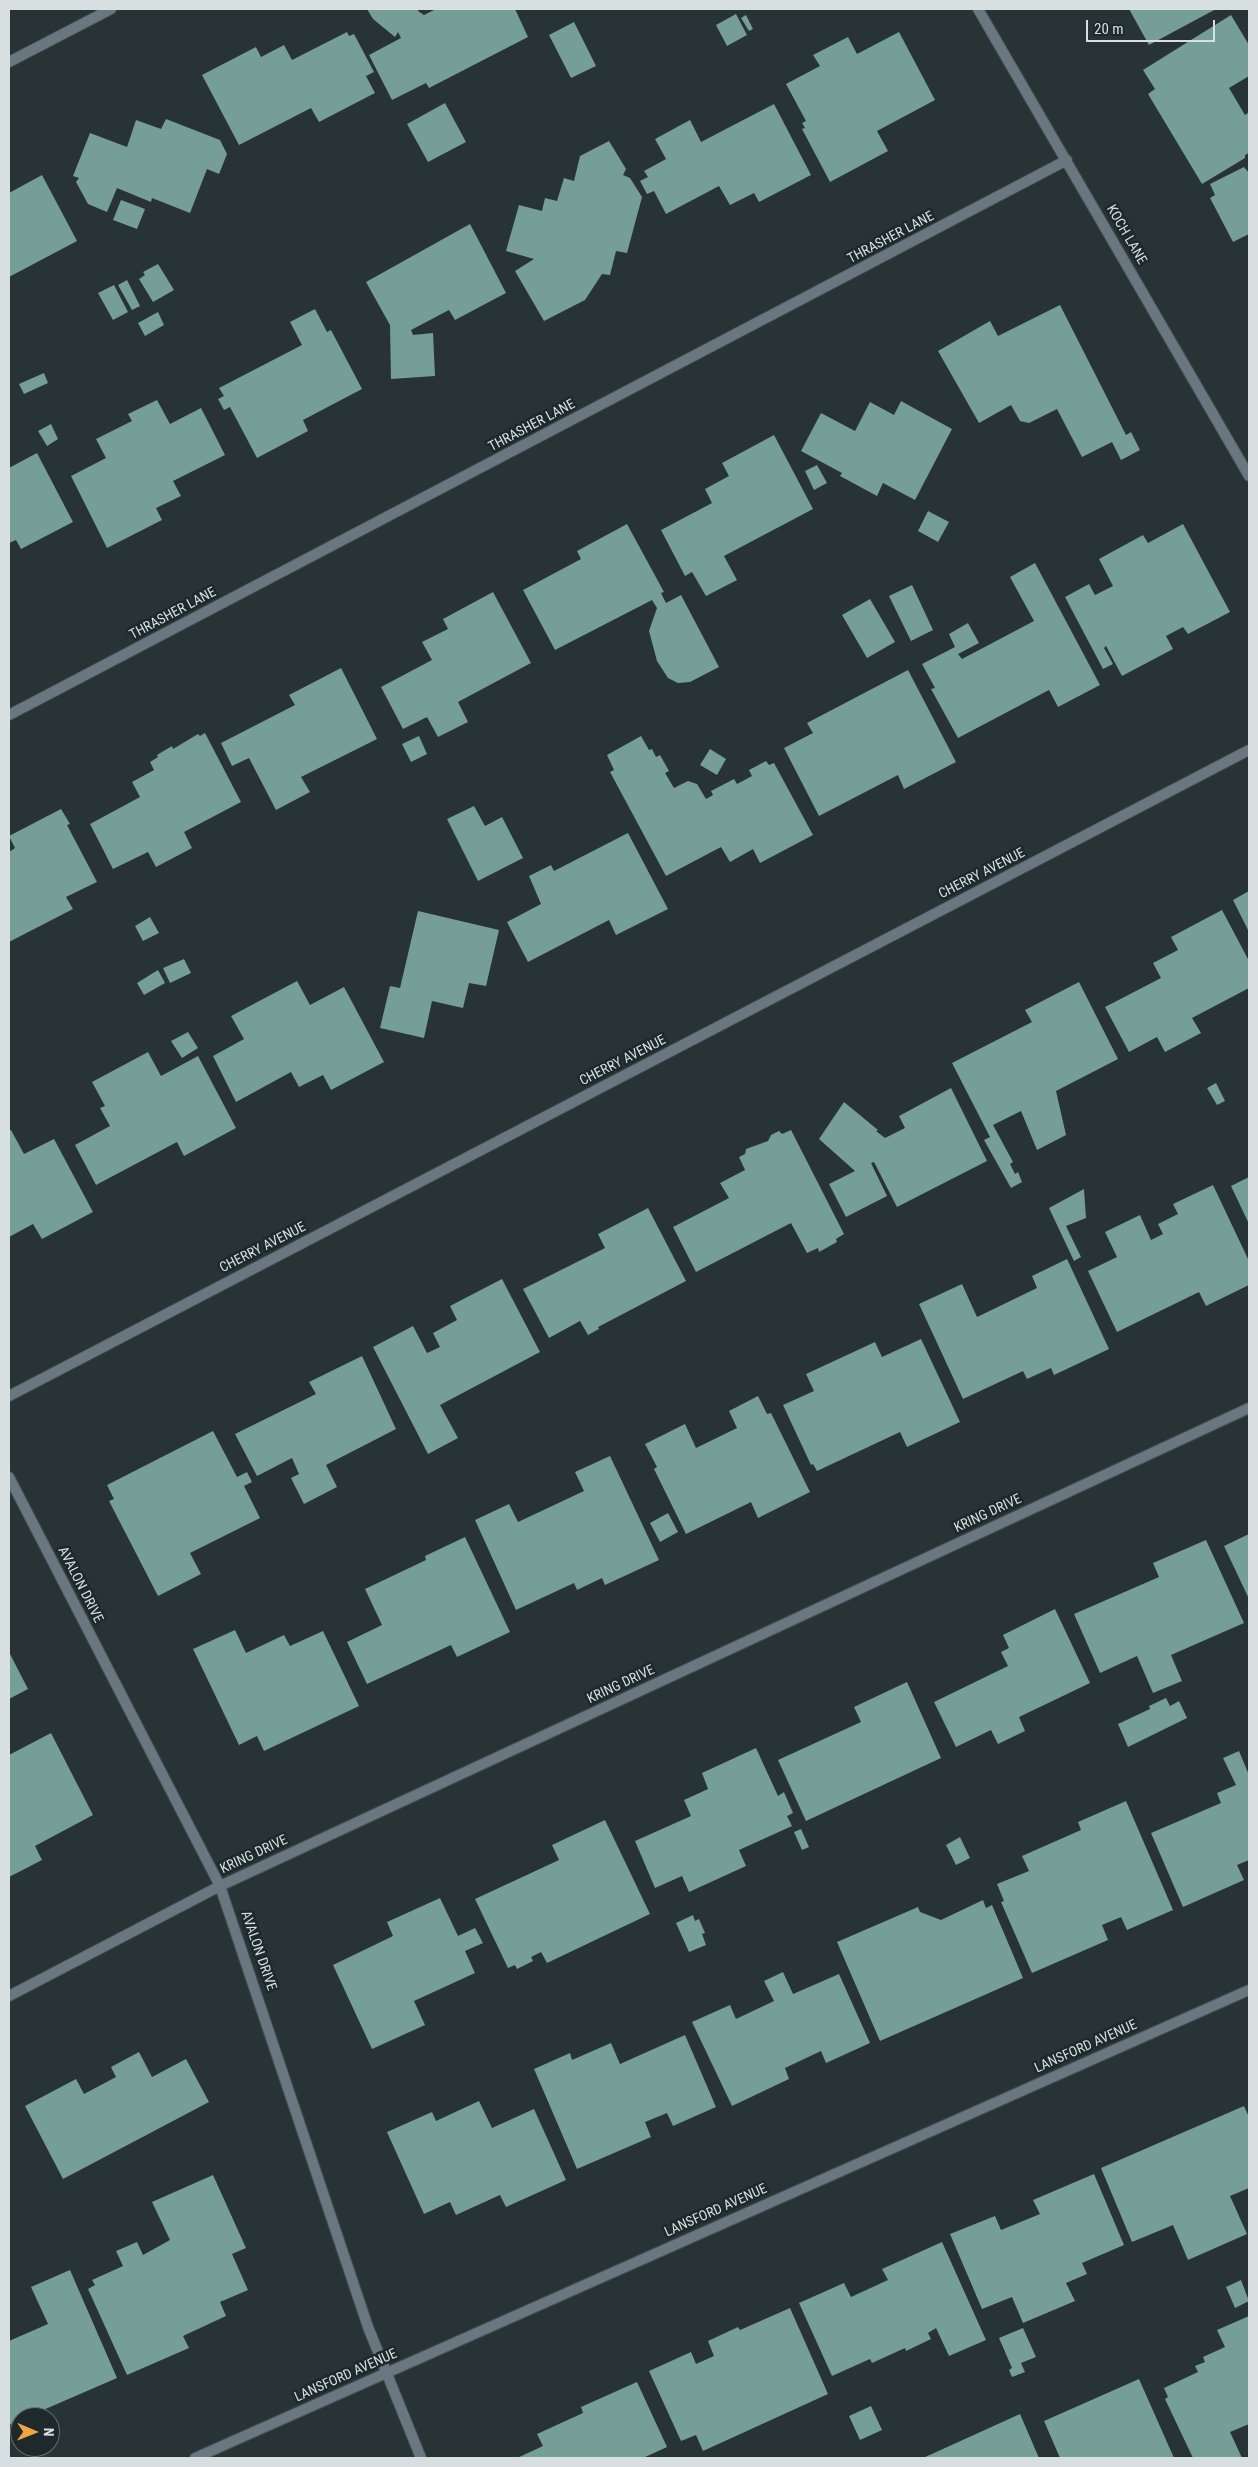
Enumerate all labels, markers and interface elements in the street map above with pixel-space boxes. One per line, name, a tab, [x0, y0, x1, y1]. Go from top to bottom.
scale bar	[1088, 10, 1217, 42]
text: 20 m	[1094, 20, 1124, 38]
street label: KOCH LANE	[1102, 202, 1150, 268]
street label: THRASHER LANE	[845, 208, 937, 268]
street label: THRASHER LANE	[486, 396, 578, 456]
street label: THRASHER LANE	[127, 584, 219, 644]
street label: CHERRY AVENUE	[936, 845, 1028, 903]
street label: CHERRY AVENUE	[577, 1032, 669, 1090]
street label: CHERRY AVENUE	[217, 1219, 309, 1277]
street label: KRING DRIVE	[952, 1491, 1024, 1537]
street label: AVALON DRIVE	[54, 1544, 106, 1626]
street label: KRING DRIVE	[585, 1662, 657, 1708]
street label: KRING DRIVE	[218, 1832, 290, 1878]
street label: AVALON DRIVE	[237, 1909, 279, 1993]
street label: LANSFORD AVENUE	[1032, 2017, 1140, 2077]
street label: LANSFORD AVENUE	[662, 2181, 770, 2241]
street label: LANSFORD AVENUE	[292, 2346, 400, 2406]
north arrow	[10, 2407, 60, 2457]
text: N	[41, 2428, 57, 2437]

